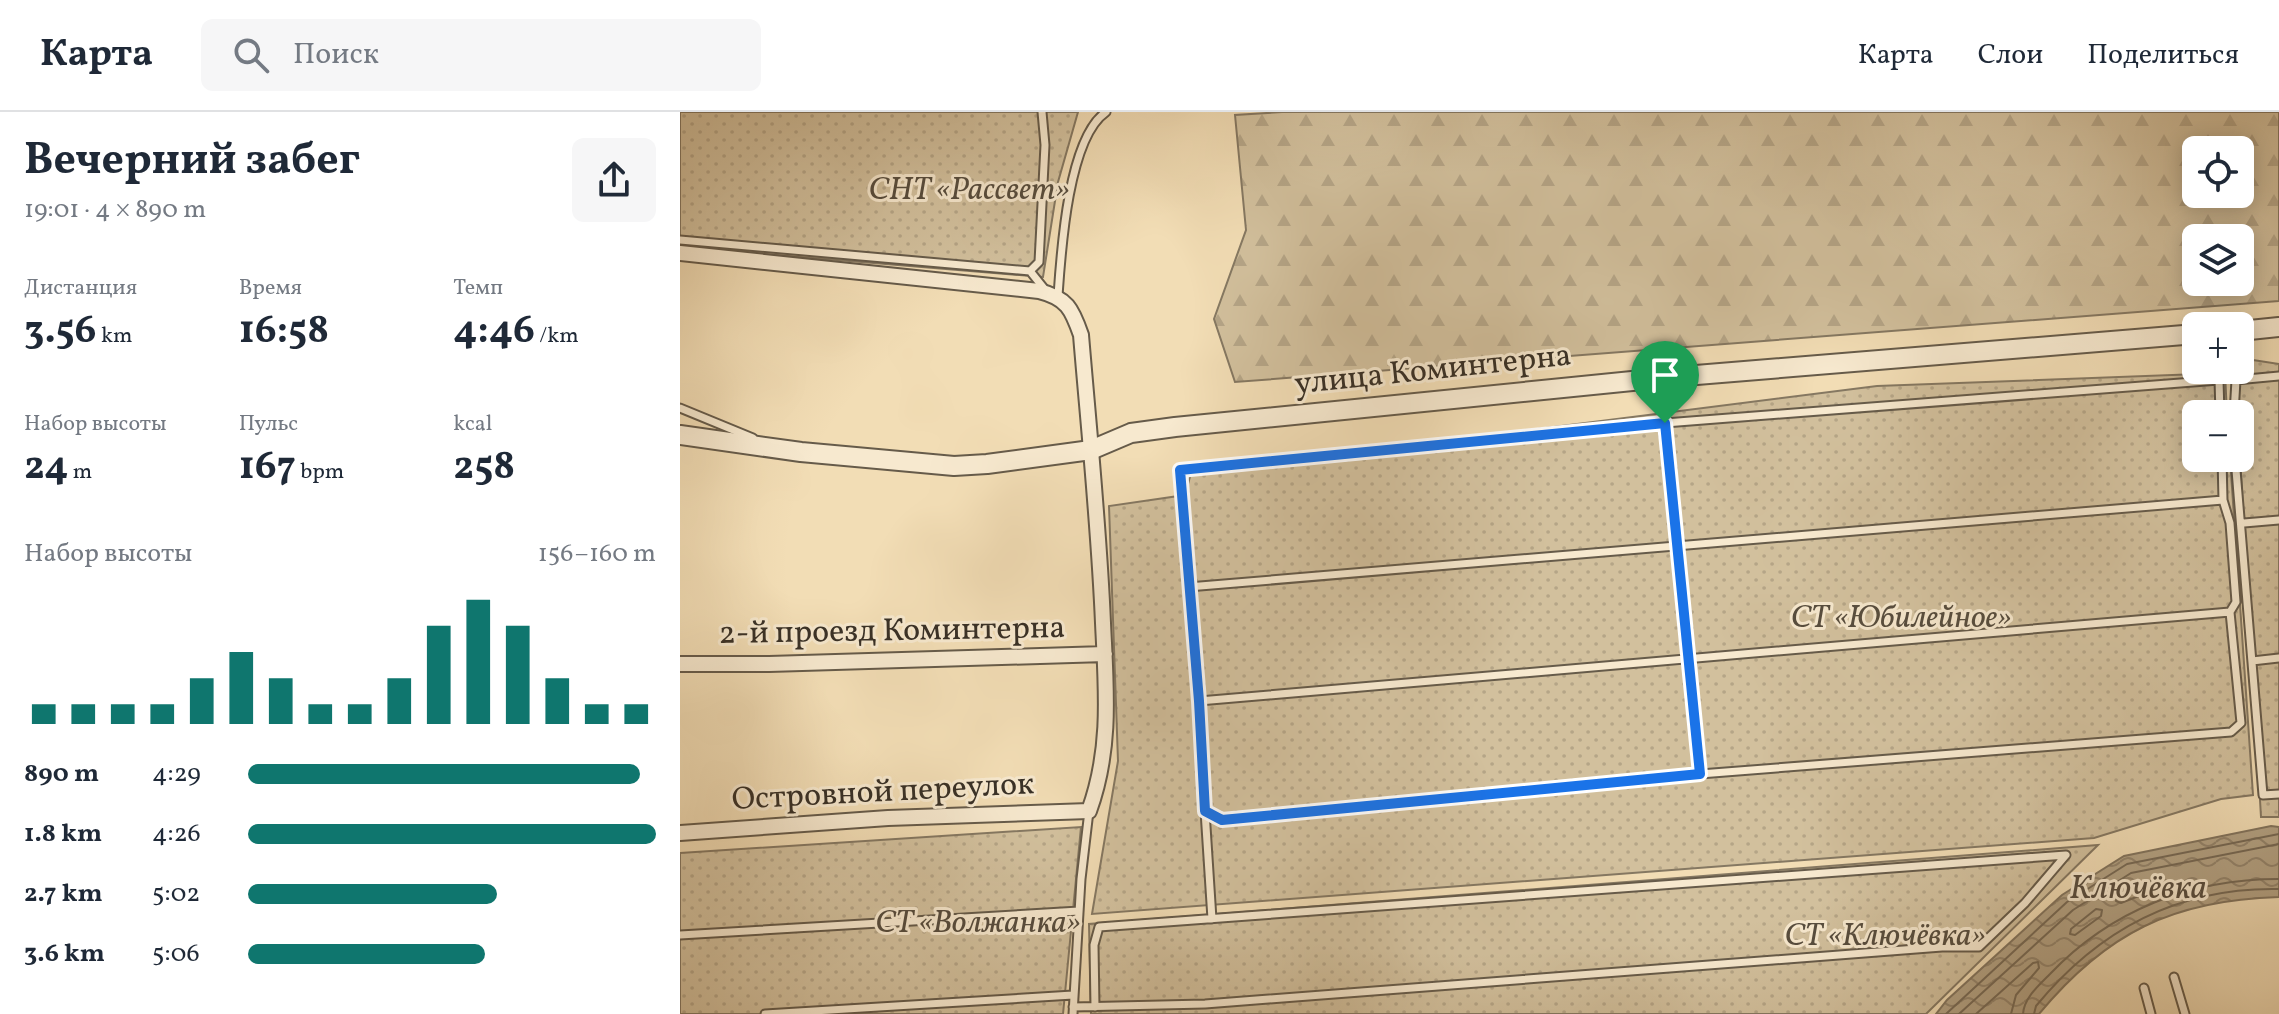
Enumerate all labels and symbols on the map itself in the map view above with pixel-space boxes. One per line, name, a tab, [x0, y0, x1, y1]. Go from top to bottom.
park label: СНТ «Рассвет»	[868, 169, 1070, 213]
street label: улица Коминтерна	[1292, 335, 1574, 407]
pin	[1631, 341, 1699, 423]
park label: СТ «Юбилейное»	[1791, 597, 2011, 641]
street label: 2-й проезд Коминтерна	[718, 607, 1066, 657]
street label: Островной переулок	[731, 763, 1035, 823]
water label: Ключёвка	[2069, 866, 2207, 913]
park label: СТ «Волжанка»	[875, 902, 1081, 946]
park label: СТ «Ключёвка»	[1785, 915, 1986, 959]

